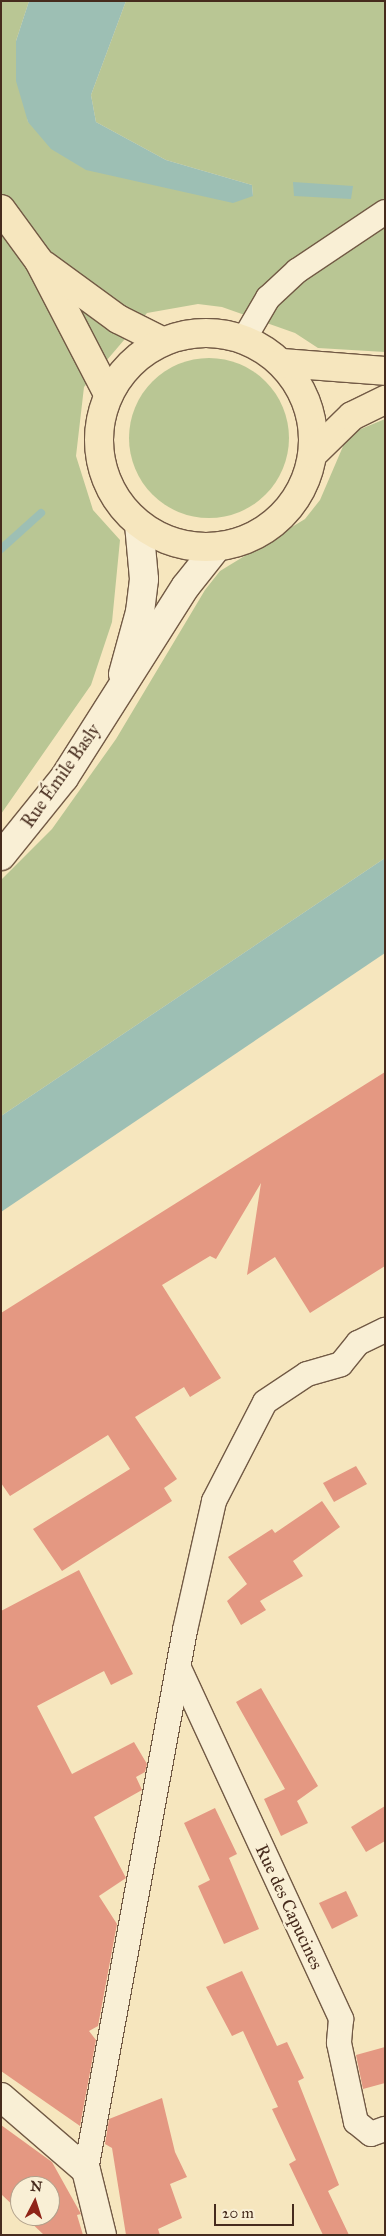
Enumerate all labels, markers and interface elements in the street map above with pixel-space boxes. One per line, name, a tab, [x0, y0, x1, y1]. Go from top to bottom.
street label: Rue Émile Basly	[17, 720, 105, 832]
street label: Rue des Capucines	[251, 1841, 327, 1973]
north arrow	[10, 2176, 60, 2226]
text: N	[30, 2178, 43, 2196]
scale bar	[216, 2194, 296, 2226]
text: 20 m	[222, 2204, 254, 2222]

